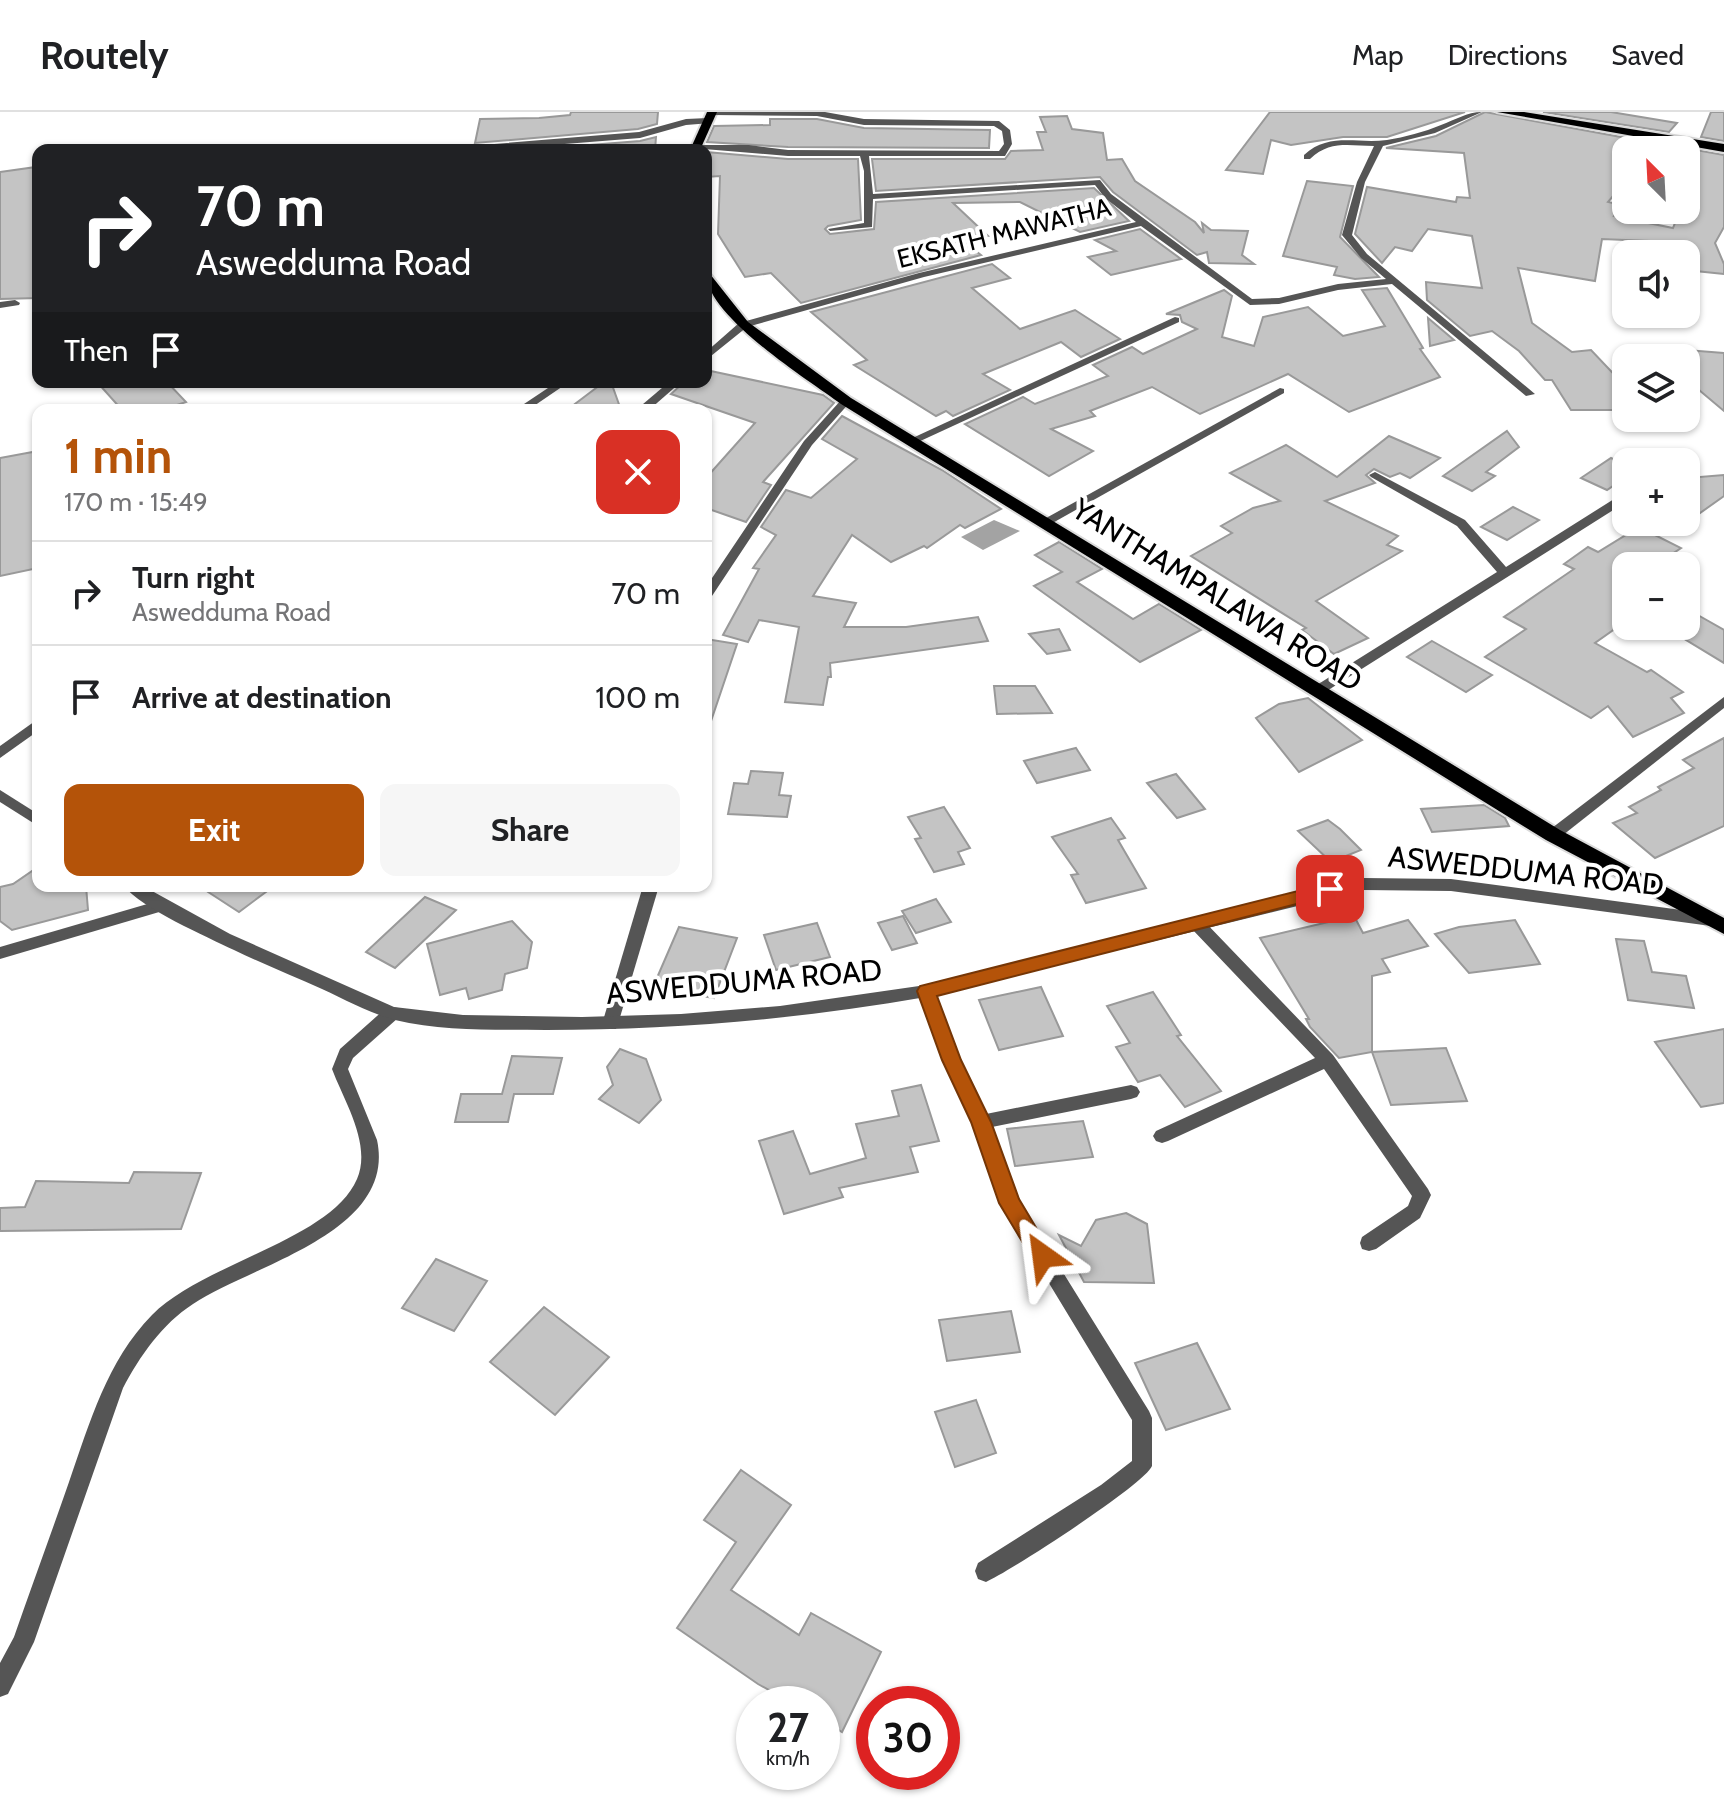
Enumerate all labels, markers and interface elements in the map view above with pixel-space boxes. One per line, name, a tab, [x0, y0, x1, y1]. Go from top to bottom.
text: Routely	[40, 32, 169, 79]
text: Map	[1352, 38, 1404, 72]
text: Directions	[1448, 38, 1567, 72]
text: Saved	[1611, 38, 1684, 72]
north arrow	[1612, 136, 1700, 224]
map controls	[1612, 136, 1700, 640]
text: 70 m	[196, 172, 325, 240]
icon: right	[64, 176, 168, 280]
street label: EKSATH MAWATHA	[894, 191, 1114, 275]
text: Aswedduma Road	[196, 240, 471, 284]
button: sound	[1612, 240, 1700, 328]
icon: arrive	[144, 328, 188, 372]
text: Then	[64, 332, 128, 369]
button: layers	[1612, 344, 1700, 432]
text: 1 min	[64, 427, 172, 485]
button: close	[596, 430, 680, 514]
button: +	[1612, 448, 1700, 536]
text: 170 m · 15:49	[64, 486, 208, 518]
street label: YANTHAMPALAWA ROAD	[1065, 490, 1369, 699]
button: −	[1612, 552, 1700, 640]
text: Turn right	[132, 559, 255, 596]
icon: right	[64, 571, 108, 615]
text: 70 m	[611, 575, 680, 612]
text: Aswedduma Road	[132, 596, 331, 628]
icon: arrive	[64, 675, 108, 719]
text: Arrive at destination	[132, 679, 392, 716]
text: 100 m	[595, 679, 680, 716]
button: Exit	[64, 784, 364, 876]
button: Share	[380, 784, 680, 876]
street label: ASWEDDUMA ROAD	[1386, 838, 1666, 903]
pin	[1296, 855, 1364, 923]
icon: arrive	[1308, 867, 1352, 911]
street label: ASWEDDUMA ROAD	[604, 951, 883, 1012]
position arrow	[1001, 1214, 1085, 1298]
speed limit sign: 30	[856, 1686, 960, 1790]
text: 27	[767, 1703, 809, 1752]
text: km/h	[766, 1746, 810, 1770]

